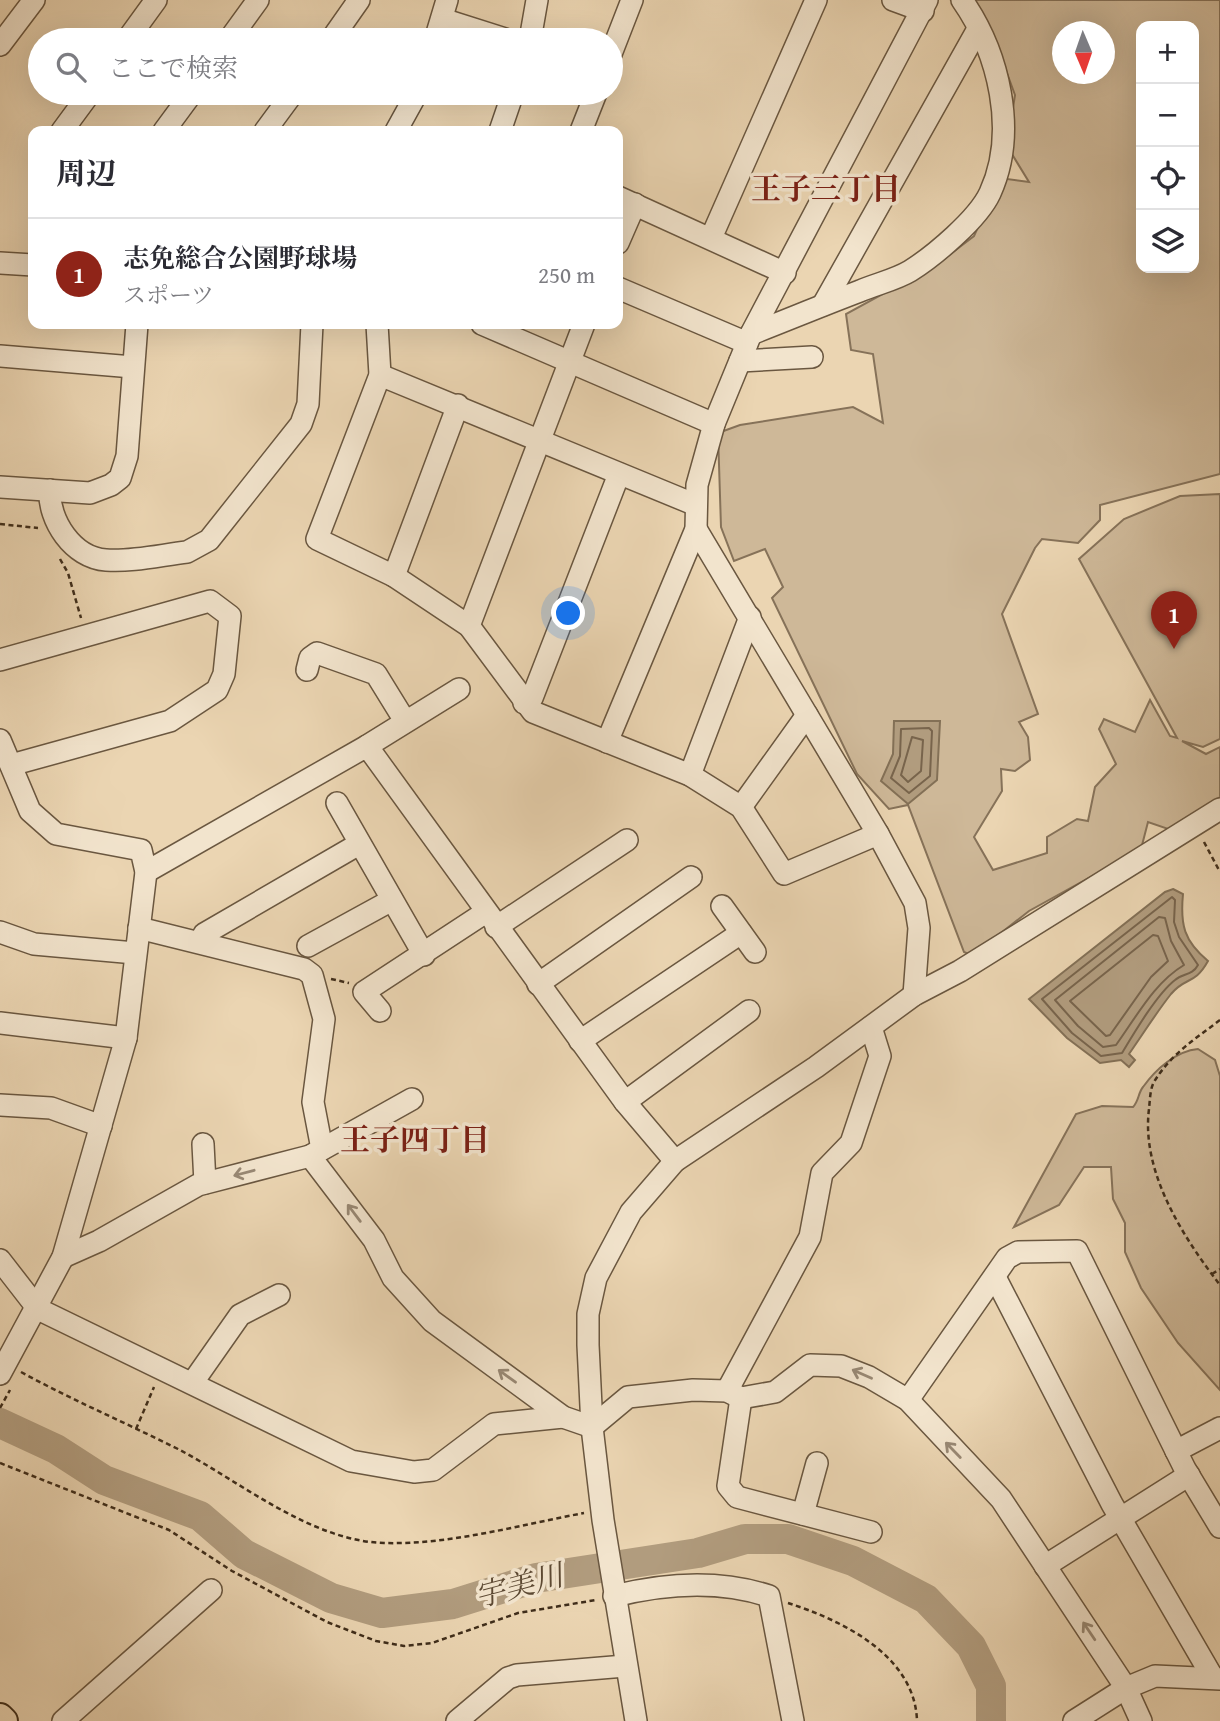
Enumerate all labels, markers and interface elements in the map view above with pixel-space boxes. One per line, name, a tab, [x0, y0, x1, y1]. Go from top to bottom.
north arrow	[1052, 21, 1115, 84]
map controls	[1136, 21, 1199, 273]
button: +	[1136, 21, 1199, 84]
search box	[28, 28, 623, 105]
icon: search	[52, 48, 90, 86]
text: ここで検索	[108, 48, 238, 87]
button: −	[1136, 84, 1199, 147]
button: locate	[1136, 147, 1199, 210]
text: 周辺	[56, 151, 116, 195]
district label: 王子三丁目	[751, 166, 901, 210]
button: layers	[1136, 210, 1199, 273]
text: 志免総合公園野球場	[123, 238, 357, 277]
text: 1	[73, 258, 85, 291]
text: 250 m	[538, 258, 595, 291]
text: スポーツ	[123, 278, 214, 311]
pin: 1	[1151, 591, 1197, 649]
your location	[551, 596, 585, 630]
district label: 王子四丁目	[340, 1117, 490, 1161]
one-way arrow	[233, 1167, 256, 1180]
one-way arrow	[347, 1204, 361, 1223]
one-way arrow	[852, 1367, 873, 1380]
one-way arrow	[498, 1369, 517, 1384]
one-way arrow	[944, 1442, 961, 1459]
water label: 宇美川	[470, 1551, 571, 1618]
one-way arrow	[1081, 1622, 1095, 1642]

